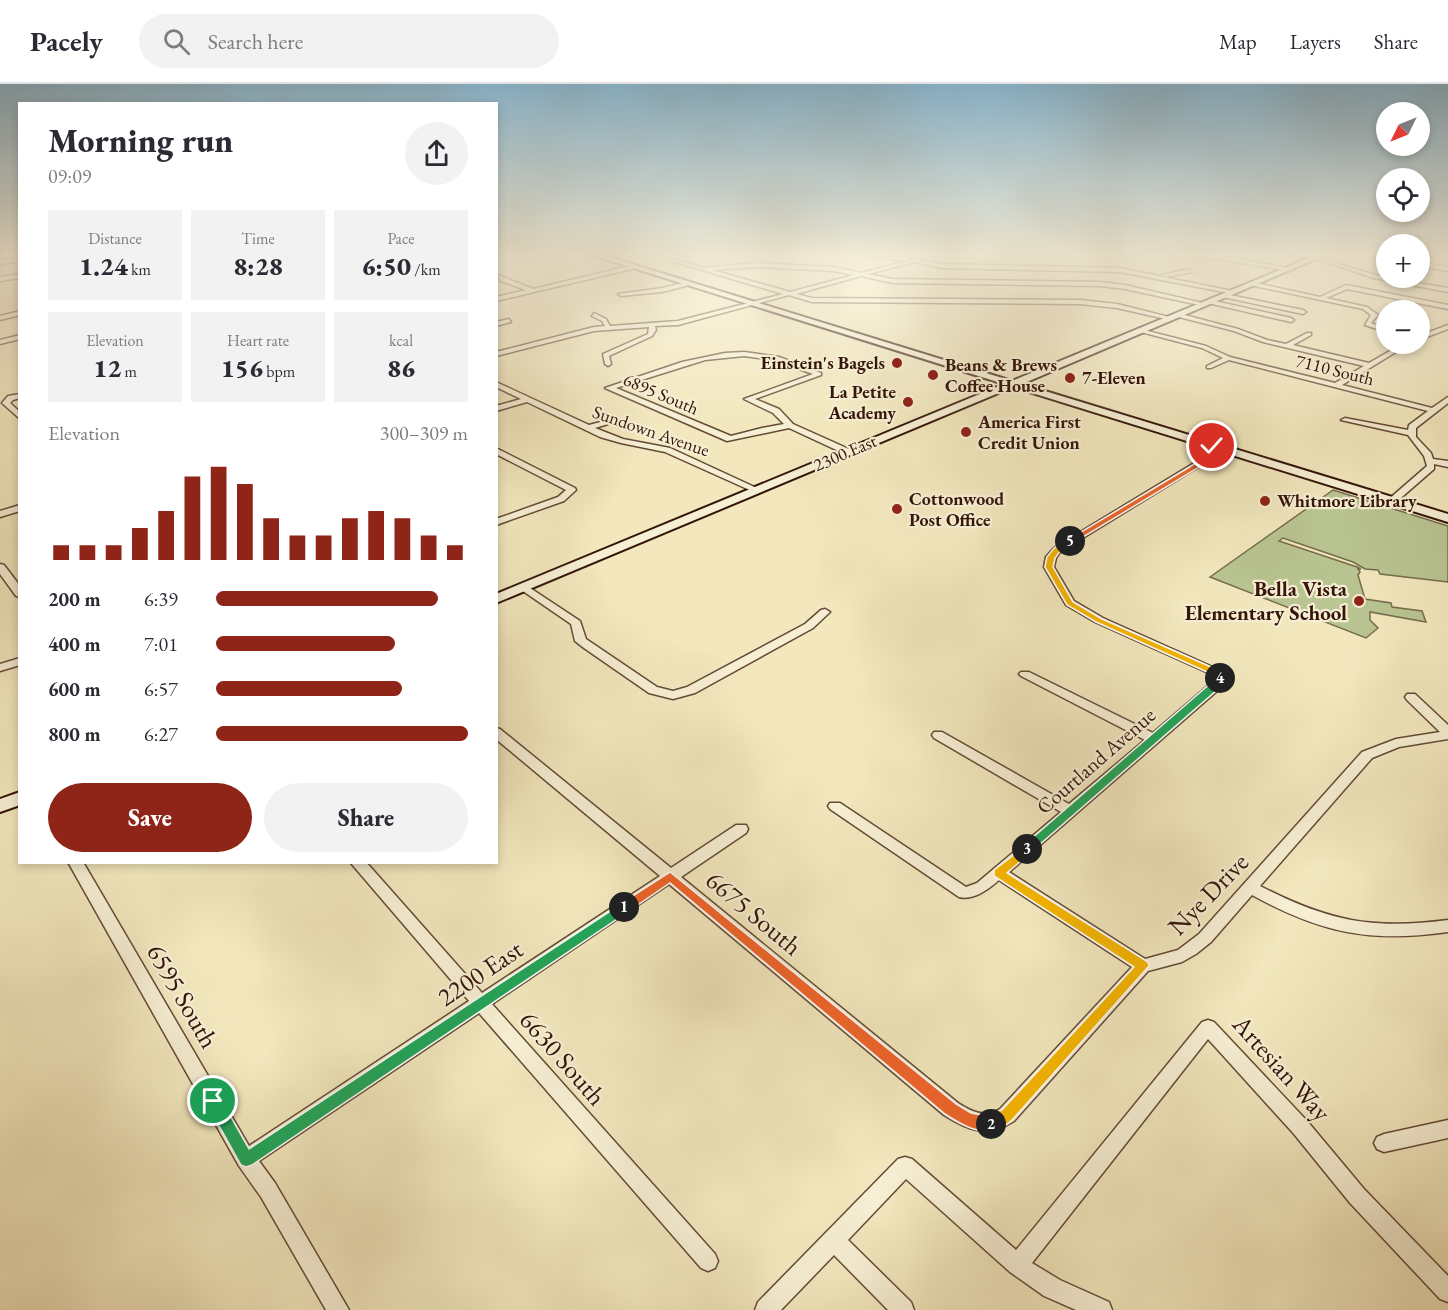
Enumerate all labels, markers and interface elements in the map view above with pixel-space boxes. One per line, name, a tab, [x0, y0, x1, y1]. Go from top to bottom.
search box	[139, 14, 559, 68]
text: Pacely	[30, 23, 103, 59]
icon: search	[160, 25, 193, 58]
text: Search here	[208, 27, 303, 56]
text: Map	[1219, 28, 1257, 55]
text: Layers	[1290, 28, 1341, 55]
text: Share	[1374, 28, 1418, 55]
north arrow	[1376, 102, 1430, 156]
map controls	[1376, 102, 1430, 354]
text: Morning run	[48, 119, 233, 162]
button: share	[405, 122, 468, 185]
text: 09:09	[48, 163, 91, 189]
button: locate	[1376, 168, 1430, 222]
text: Distance	[88, 228, 142, 249]
text: Time	[241, 228, 275, 249]
text: Pace	[388, 228, 414, 249]
button: +	[1376, 234, 1430, 288]
text: 1.24	[79, 249, 128, 283]
text: 8:28	[233, 249, 283, 283]
text: 6:50	[361, 249, 411, 283]
text: km	[128, 259, 151, 280]
text: /km	[411, 259, 441, 280]
button: −	[1376, 300, 1430, 354]
text: Elevation	[86, 330, 144, 351]
text: Heart rate	[227, 330, 289, 351]
text: kcal	[389, 330, 413, 351]
street label: 7110 South	[1294, 349, 1377, 390]
text: 12	[93, 351, 121, 385]
text: 156	[221, 351, 263, 385]
text: 86	[387, 351, 415, 385]
place label: Einstein's Bagels	[761, 351, 885, 374]
place label: Beans & Brews Coffee House	[945, 353, 1057, 397]
marker: Einstein's Bagels	[890, 356, 904, 370]
text: m	[121, 361, 137, 382]
text: bpm	[263, 361, 295, 382]
place label: 7-Eleven	[1082, 366, 1146, 389]
street label: 6895 South	[620, 367, 702, 420]
marker: Beans & Brews Coffee House	[926, 368, 940, 382]
marker: 7-Eleven	[1063, 371, 1077, 385]
place label: La Petite Academy	[827, 380, 896, 424]
marker: La Petite Academy	[901, 395, 915, 409]
street label: Sundown Avenue	[590, 400, 713, 461]
place label: America First Credit Union	[977, 410, 1081, 454]
text: Elevation	[48, 420, 120, 446]
text: 300–309 m	[380, 420, 468, 446]
pin	[1186, 420, 1237, 471]
marker: America First Credit Union	[959, 425, 973, 439]
street label: 2300 East	[810, 429, 880, 476]
icon: check	[1195, 429, 1228, 462]
place label: Cottonwood Post Office	[909, 487, 1004, 531]
place label: Whitmore Library	[1277, 489, 1417, 512]
marker: Whitmore Library	[1258, 494, 1272, 508]
marker: Cottonwood Post Office	[890, 502, 904, 516]
pin: 5	[1055, 526, 1085, 556]
text: 5	[1066, 530, 1074, 551]
place label: Bella Vista Elementary School	[1185, 575, 1348, 626]
text: 200 m	[48, 586, 101, 612]
text: 6:39	[144, 586, 178, 612]
marker: Bella Vista Elementary School	[1352, 594, 1366, 608]
text: 400 m	[48, 631, 101, 657]
text: 7:01	[144, 631, 178, 657]
pin: 4	[1205, 663, 1235, 693]
text: 4	[1216, 667, 1224, 688]
text: 600 m	[48, 676, 101, 702]
text: 6:57	[144, 676, 178, 702]
street label: Courtland Avenue	[1030, 701, 1161, 820]
text: 800 m	[48, 721, 101, 747]
text: 6:27	[144, 721, 178, 747]
button: Save	[48, 783, 252, 852]
button: Share	[264, 783, 468, 852]
pin: 3	[1012, 834, 1042, 864]
text: 3	[1023, 838, 1031, 859]
street label: Nye Drive	[1160, 845, 1256, 943]
street label: 6675 South	[699, 863, 809, 963]
pin: 1	[609, 892, 639, 922]
text: 1	[620, 896, 628, 917]
street label: 2200 East	[431, 932, 529, 1014]
street label: 6595 South	[139, 938, 227, 1054]
street label: 6630 South	[512, 1003, 614, 1113]
street label: Artesian Way	[1225, 1007, 1339, 1129]
pin	[187, 1075, 238, 1126]
icon: arrive	[196, 1084, 229, 1117]
pin: 2	[976, 1109, 1006, 1139]
text: 2	[987, 1113, 995, 1134]

